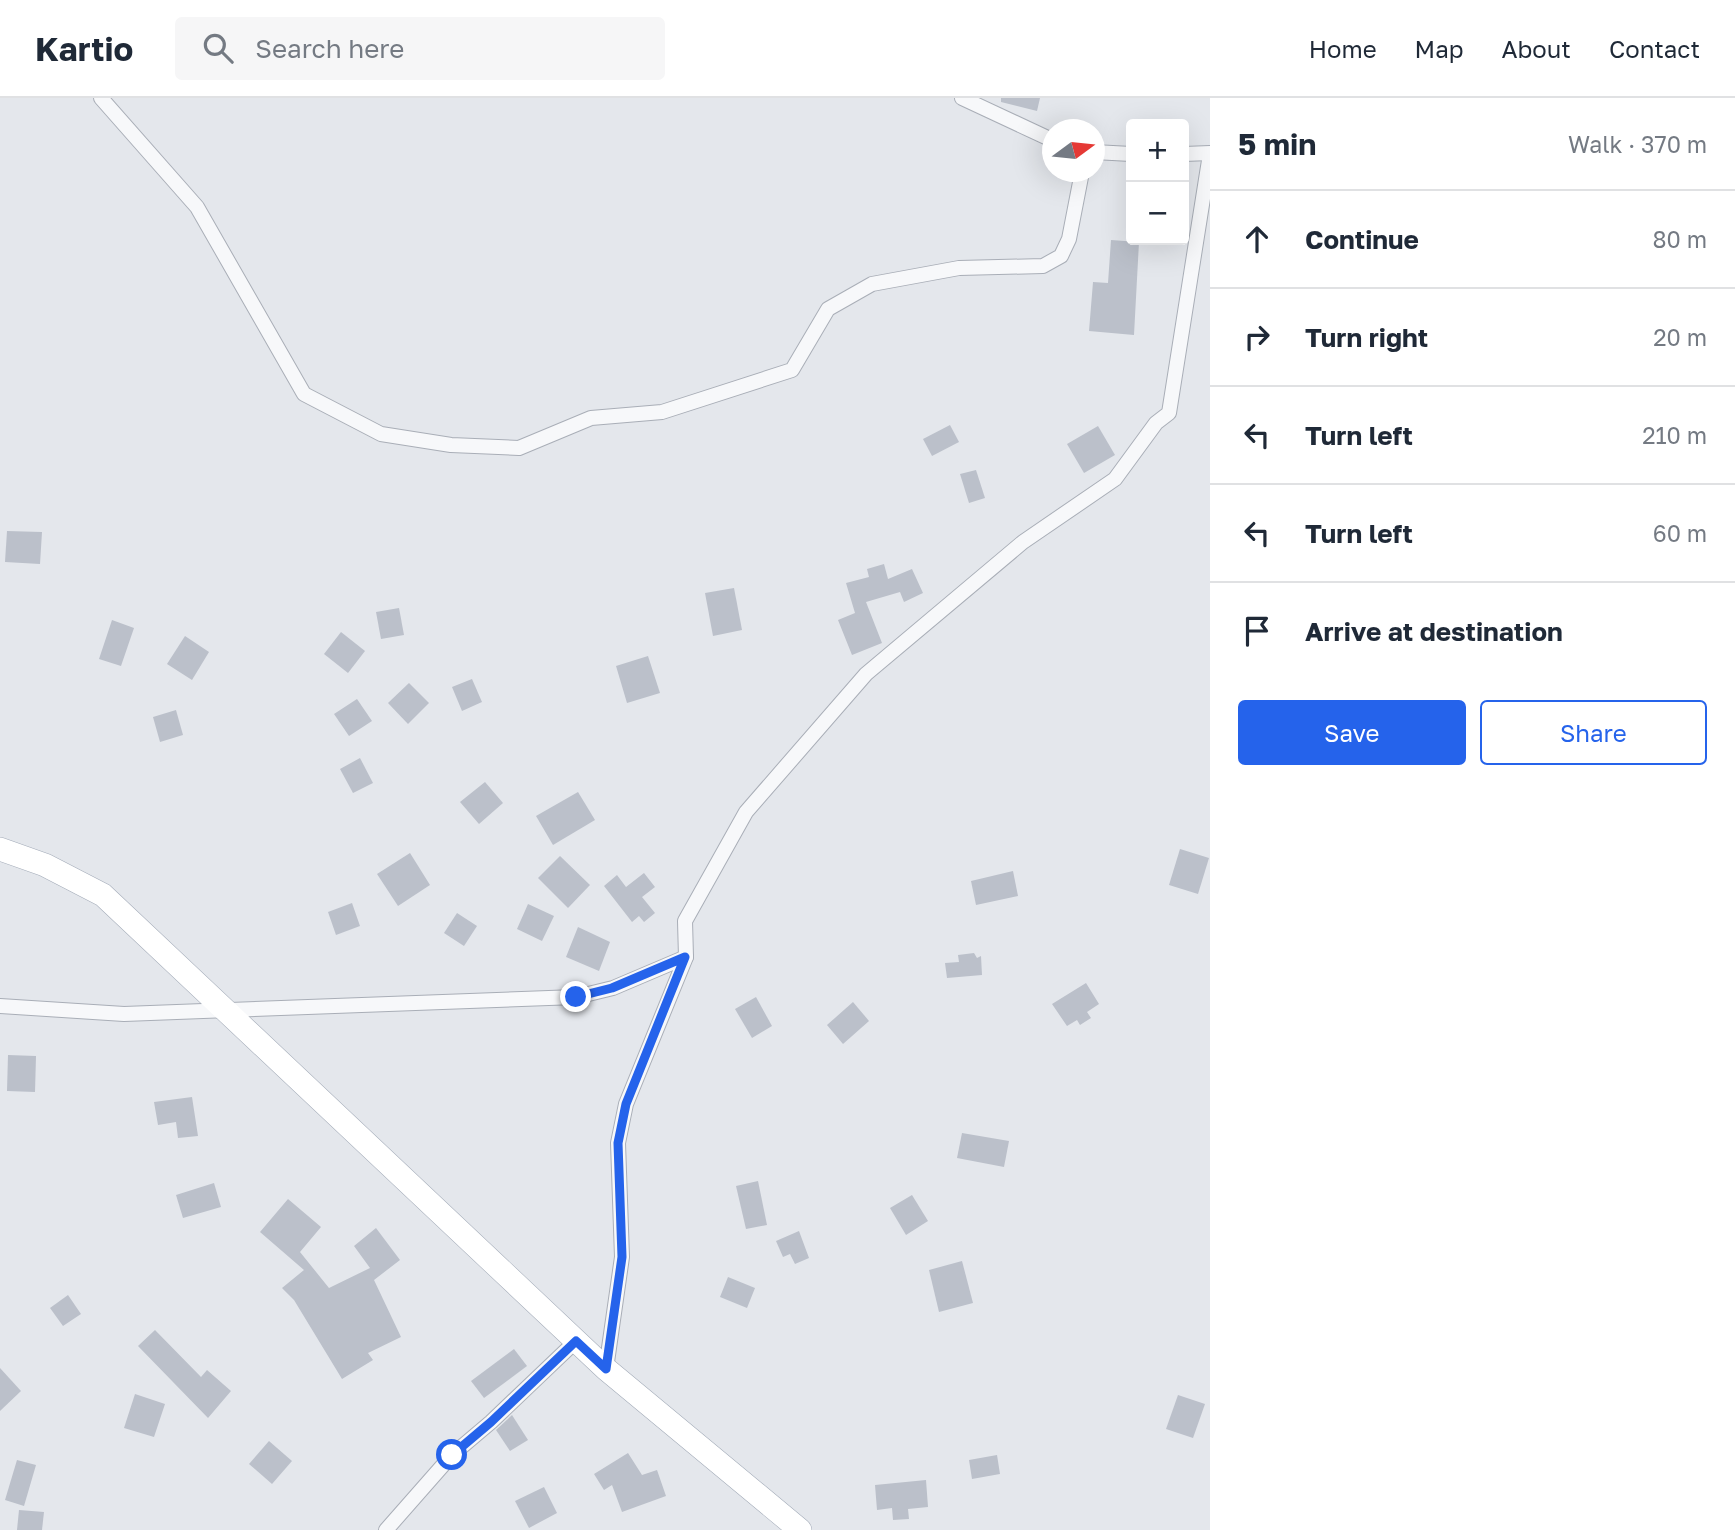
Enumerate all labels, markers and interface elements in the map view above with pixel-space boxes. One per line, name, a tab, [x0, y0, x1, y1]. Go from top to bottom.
search box	[175, 17, 665, 80]
text: Kartio	[35, 29, 133, 68]
icon: search	[199, 29, 237, 67]
text: Search here	[255, 33, 404, 64]
text: Home	[1309, 34, 1377, 63]
text: Map	[1415, 34, 1464, 63]
text: About	[1502, 34, 1571, 63]
text: Contact	[1609, 34, 1700, 63]
north arrow	[1042, 119, 1105, 182]
map controls	[1126, 119, 1189, 245]
button: +	[1126, 119, 1189, 182]
text: 5 min	[1238, 126, 1316, 162]
text: Walk · 370 m	[1568, 130, 1707, 158]
button: −	[1126, 182, 1189, 245]
icon: ahead	[1238, 220, 1276, 258]
text: Continue	[1305, 224, 1419, 255]
text: 80 m	[1653, 225, 1707, 253]
icon: right	[1238, 318, 1276, 356]
text: Turn right	[1305, 322, 1428, 353]
text: 20 m	[1653, 323, 1707, 351]
icon: left	[1238, 416, 1276, 454]
text: Turn left	[1305, 420, 1413, 451]
text: 210 m	[1642, 421, 1707, 449]
icon: left	[1238, 514, 1276, 552]
text: Turn left	[1305, 518, 1413, 549]
text: 60 m	[1653, 519, 1707, 547]
icon: arrive	[1238, 612, 1276, 650]
text: Arrive at destination	[1305, 616, 1563, 647]
button: Save	[1238, 700, 1466, 765]
button: Share	[1480, 700, 1707, 765]
route end	[560, 981, 591, 1012]
route start	[436, 1439, 467, 1470]

